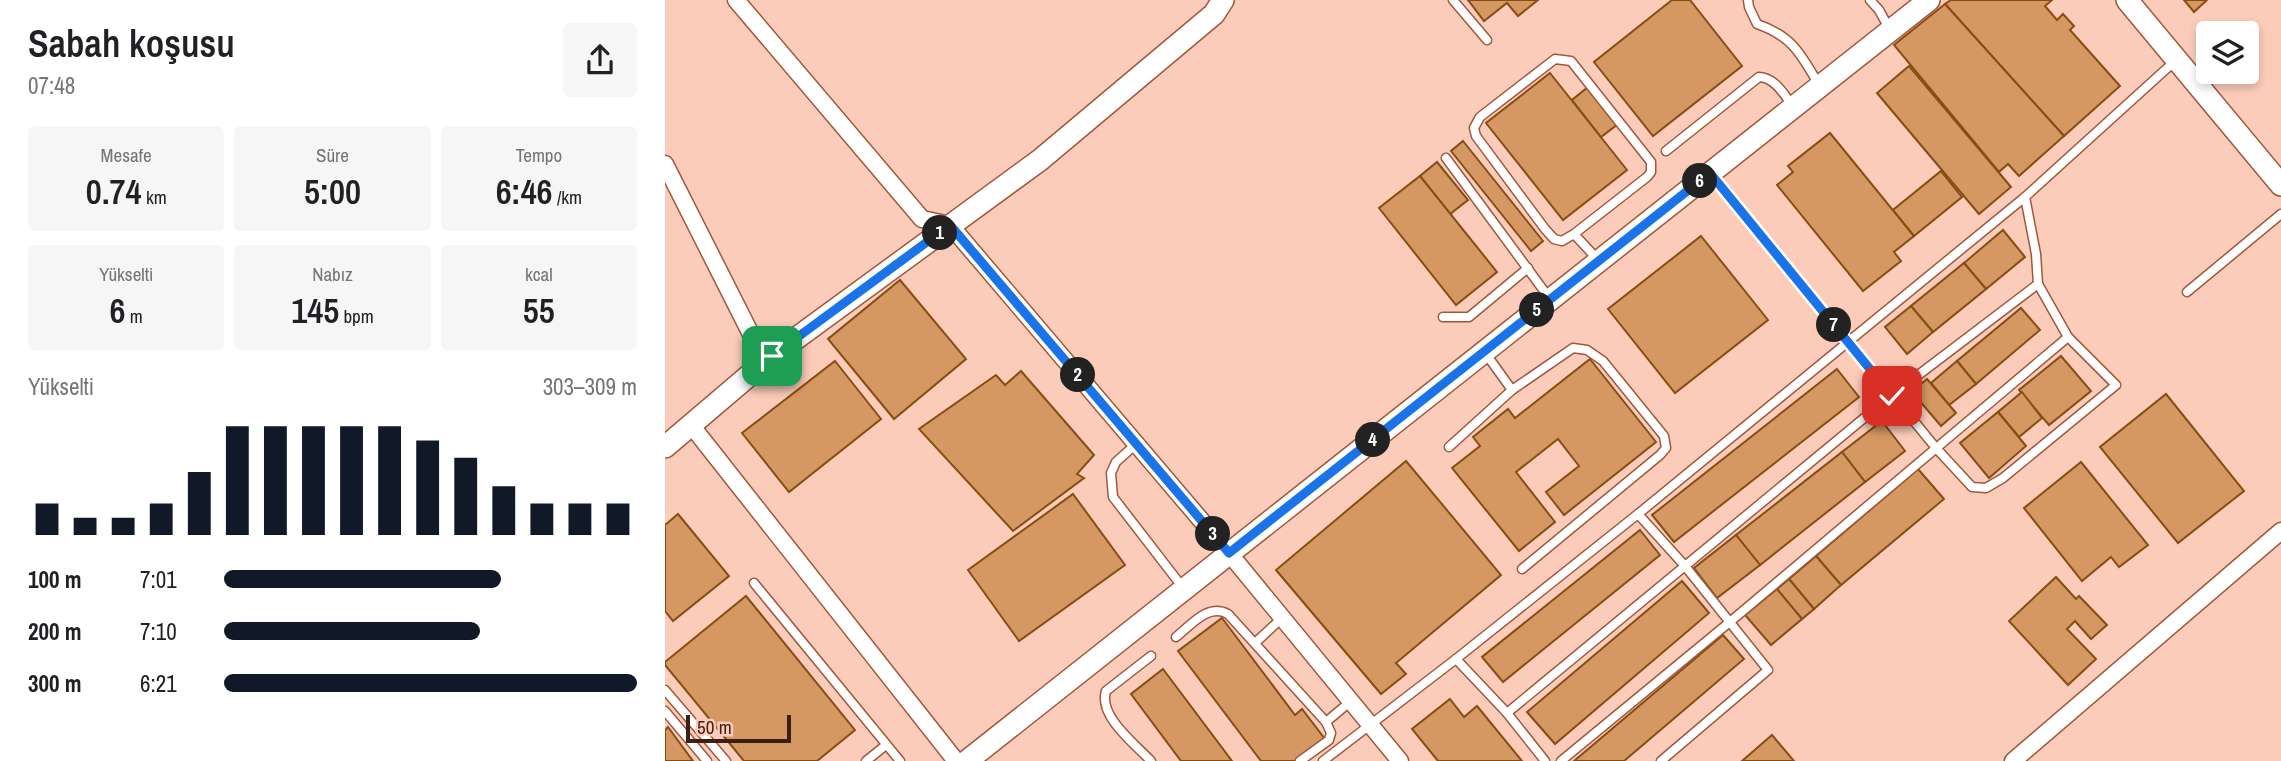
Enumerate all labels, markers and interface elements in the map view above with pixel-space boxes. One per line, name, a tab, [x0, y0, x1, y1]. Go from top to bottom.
text: Sabah koşusu	[28, 18, 235, 69]
map controls	[2196, 21, 2259, 84]
button: layers	[2196, 21, 2259, 84]
button: share	[563, 23, 637, 97]
text: 07:48	[28, 70, 75, 101]
text: Mesafe	[101, 142, 152, 168]
text: Süre	[316, 142, 349, 168]
text: Tempo	[515, 142, 562, 168]
pin: 6	[1683, 164, 1717, 198]
text: 6	[1695, 167, 1704, 193]
text: 0.74	[86, 168, 142, 215]
text: 5:00	[304, 168, 361, 215]
text: 6:46	[496, 168, 553, 215]
text: km	[142, 184, 167, 210]
text: /km	[553, 184, 582, 210]
pin: 1	[923, 216, 957, 250]
text: 1	[935, 219, 944, 245]
text: Yükselti	[99, 261, 153, 287]
text: Nabız	[312, 261, 353, 287]
text: kcal	[525, 261, 553, 287]
text: 6	[110, 287, 125, 334]
text: 145	[291, 287, 339, 334]
text: 55	[523, 287, 555, 334]
pin: 5	[1519, 292, 1555, 328]
text: 5	[1532, 296, 1541, 322]
text: m	[125, 303, 143, 329]
text: bpm	[339, 303, 374, 329]
pin: 7	[1817, 308, 1851, 342]
text: 7	[1829, 311, 1838, 337]
pin	[742, 326, 802, 386]
icon: arrive	[753, 337, 791, 375]
pin: 2	[1061, 358, 1095, 392]
text: 2	[1073, 361, 1082, 387]
pin	[1862, 366, 1922, 426]
text: Yükselti	[28, 371, 94, 402]
text: 303–309 m	[543, 371, 637, 402]
icon: check	[1873, 377, 1911, 415]
pin: 4	[1355, 422, 1391, 458]
text: 4	[1368, 426, 1377, 452]
pin: 3	[1195, 516, 1231, 552]
text: 3	[1208, 520, 1217, 546]
text: 100 m	[28, 564, 81, 595]
text: 7:01	[140, 564, 177, 595]
text: 200 m	[28, 616, 81, 647]
text: 7:10	[140, 616, 177, 647]
text: 300 m	[28, 668, 81, 699]
text: 6:21	[140, 668, 177, 699]
scale bar	[686, 712, 791, 744]
text: 50 m	[697, 714, 732, 740]

